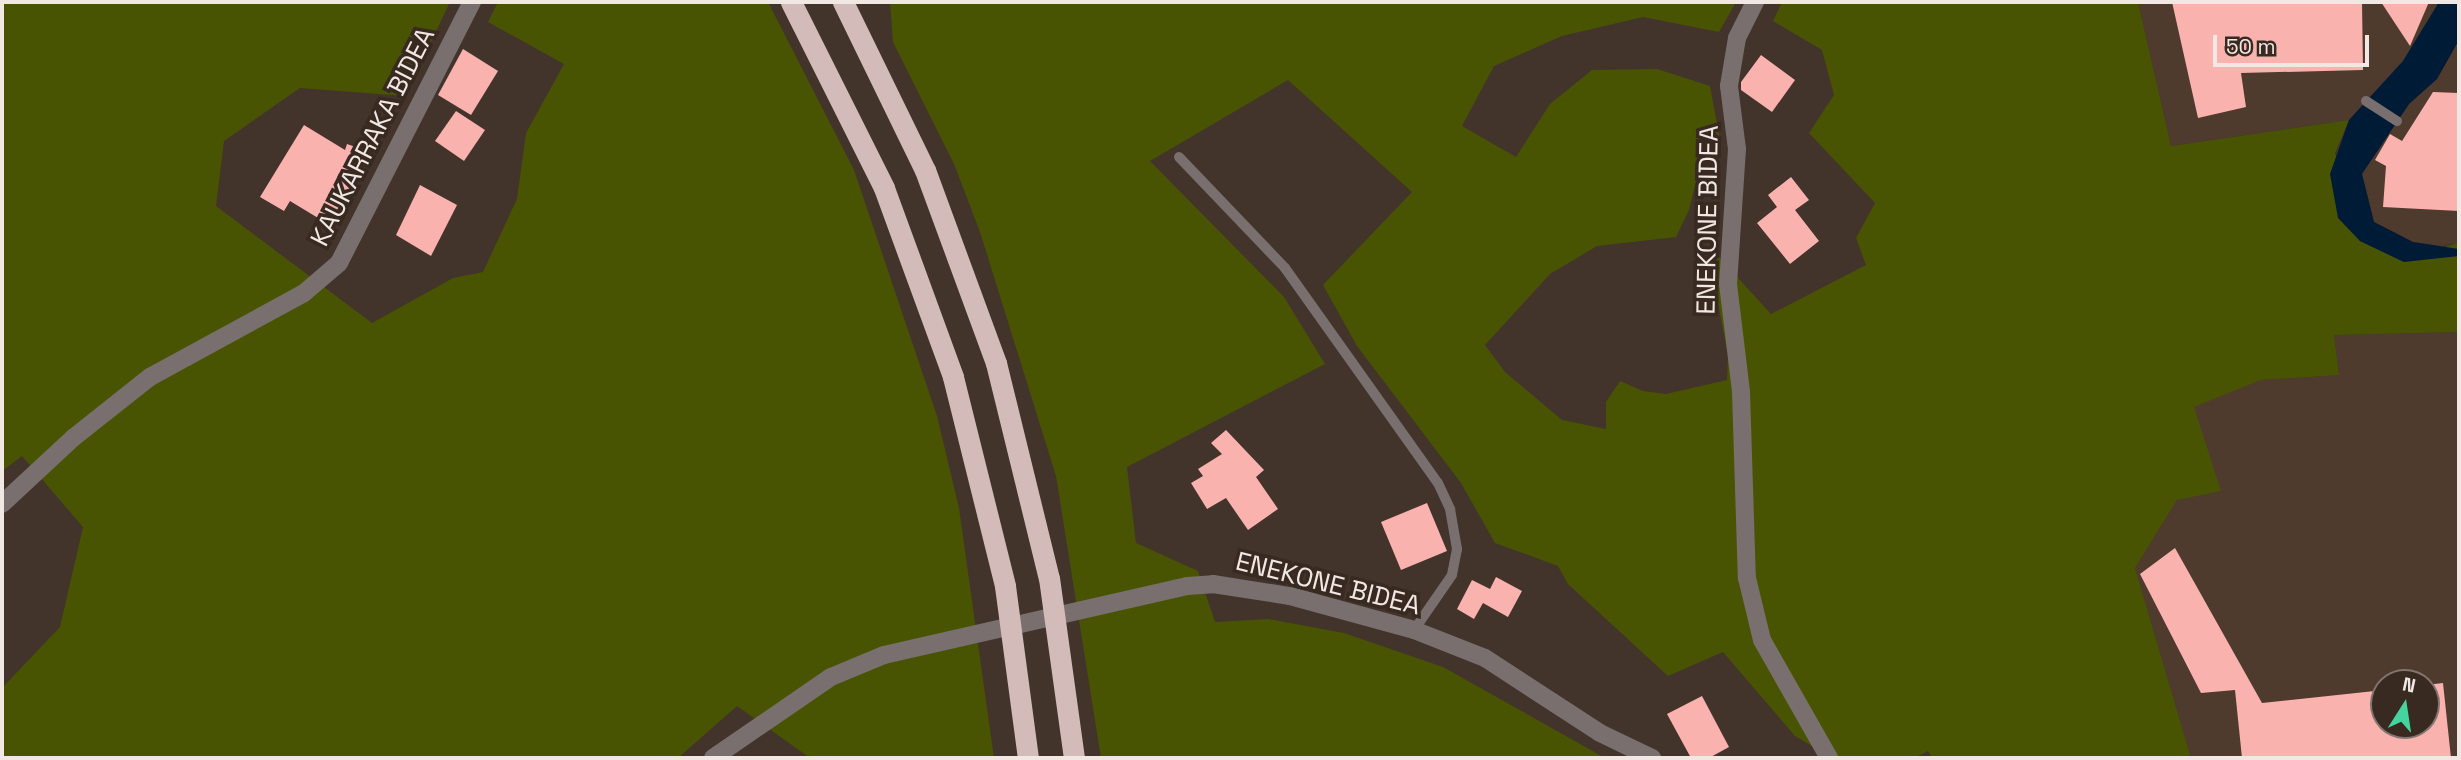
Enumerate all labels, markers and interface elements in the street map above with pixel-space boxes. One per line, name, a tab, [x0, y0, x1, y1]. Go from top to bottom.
scale bar	[2216, 21, 2372, 65]
street label: KAUKARRAKA BIDEA	[304, 22, 442, 252]
text: 50 m	[2226, 33, 2276, 60]
street label: ENEKONE BIDEA	[1691, 125, 1725, 315]
street label: ENEKONE BIDEA	[1232, 546, 1424, 622]
north arrow	[2370, 669, 2440, 739]
text: N	[2400, 671, 2418, 698]

